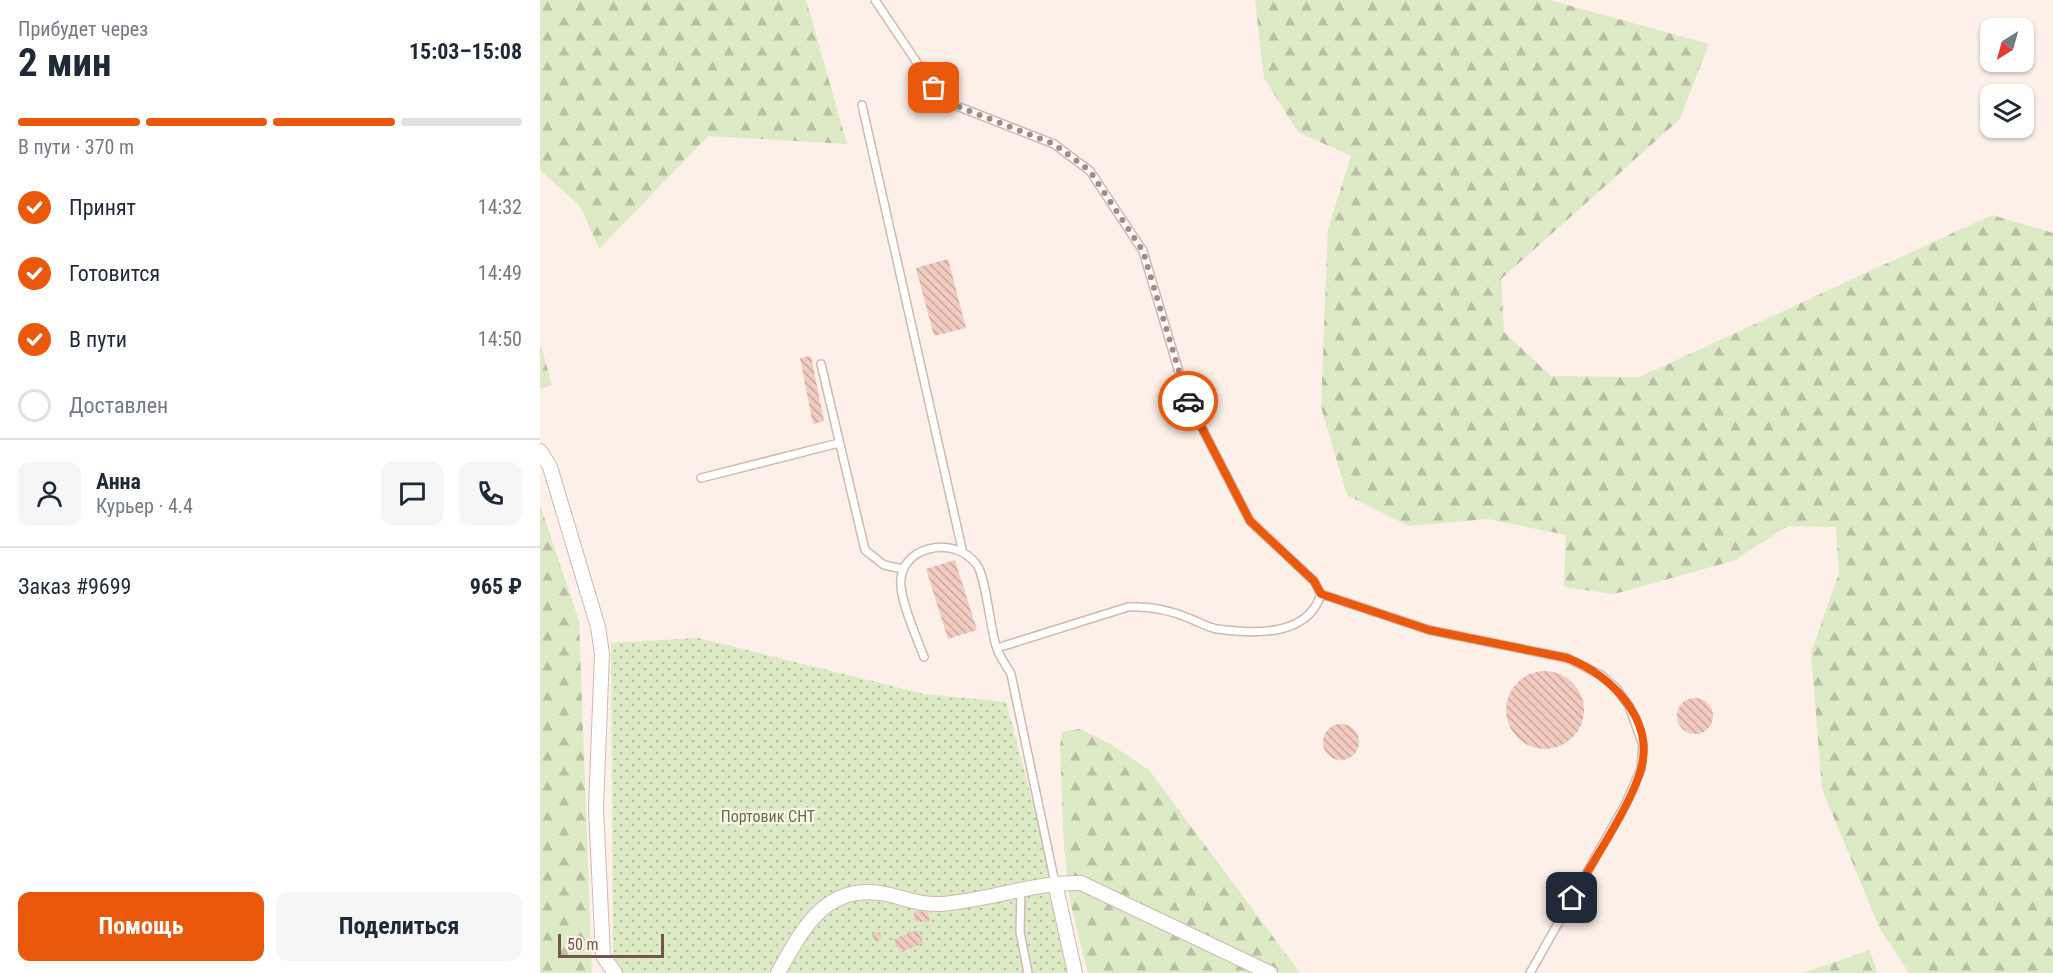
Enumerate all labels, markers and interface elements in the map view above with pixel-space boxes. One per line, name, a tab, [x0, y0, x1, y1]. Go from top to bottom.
text: Прибудет через	[18, 17, 148, 41]
north arrow	[1980, 18, 2034, 72]
map controls	[1980, 18, 2034, 138]
text: 15:03–15:08	[409, 39, 522, 64]
text: 2 мин	[18, 40, 112, 86]
pin	[908, 62, 959, 113]
icon: bag	[917, 71, 950, 104]
button: layers	[1980, 84, 2034, 138]
text: В пути · 370 m	[18, 135, 134, 159]
icon: check	[18, 191, 51, 224]
text: Принят	[69, 195, 136, 220]
text: 14:32	[478, 195, 522, 219]
icon: check	[18, 257, 51, 290]
text: Готовится	[69, 261, 160, 286]
text: 14:49	[478, 261, 522, 285]
icon: check	[18, 323, 51, 356]
text: В пути	[69, 327, 127, 352]
text: 14:50	[478, 327, 522, 351]
courier	[1158, 371, 1218, 431]
icon: car	[1172, 385, 1205, 418]
text: Доставлен	[69, 393, 168, 418]
button: person	[18, 462, 81, 525]
button: chat	[381, 462, 444, 525]
button: phone	[459, 462, 522, 525]
text: Анна	[96, 469, 141, 494]
text: Курьер · 4.4	[96, 494, 193, 518]
text: Заказ #9699	[18, 574, 131, 599]
text: 965 ₽	[470, 574, 522, 599]
park label: Портовик СНТ	[721, 807, 815, 826]
pin	[1546, 872, 1597, 923]
icon: home	[1555, 881, 1588, 914]
button: Помощь	[18, 892, 264, 961]
button: Поделиться	[276, 892, 522, 961]
scale bar	[558, 931, 664, 958]
text: 50 m	[567, 935, 599, 954]

